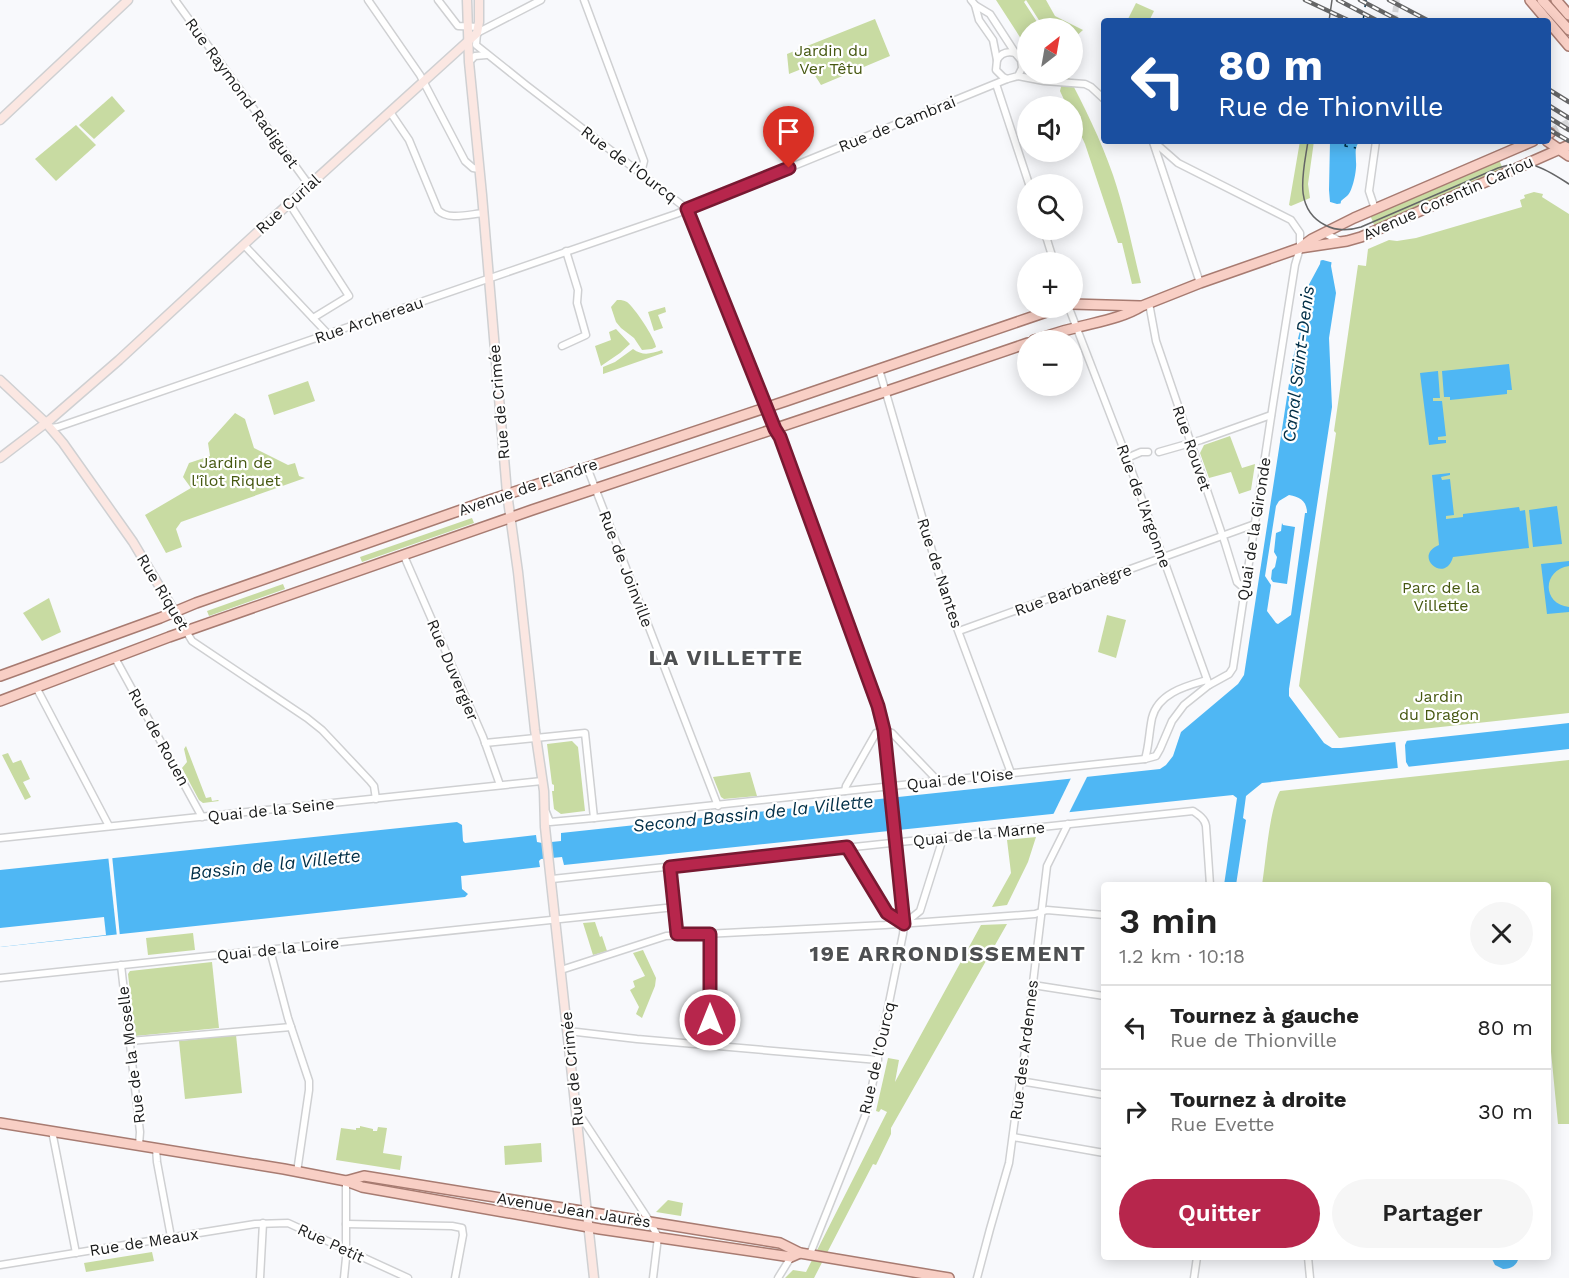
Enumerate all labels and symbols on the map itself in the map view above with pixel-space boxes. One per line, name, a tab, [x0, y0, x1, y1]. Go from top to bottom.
street label: Rue Raymond Radiguet	[181, 14, 303, 172]
north arrow	[1017, 18, 1083, 84]
park label: Jardin du Ver Têtu	[794, 41, 868, 78]
street label: Rue de Cambrai	[836, 92, 958, 156]
pin	[763, 106, 814, 168]
street label: Rue de l'Ourcq	[577, 122, 681, 206]
street label: Avenue Corentin Cariou	[1360, 152, 1536, 244]
street label: Rue Curial	[252, 170, 324, 238]
water label: Canal Saint-Denis	[1278, 285, 1318, 443]
street label: Rue Archereau	[312, 293, 426, 347]
street label: Rue de Crimée	[485, 344, 513, 460]
street label: Rue Rouvet	[1169, 403, 1216, 493]
street label: Rue de l'Argonne	[1113, 442, 1175, 570]
park label: Jardin de l'îlot Riquet	[191, 453, 281, 490]
street label: Avenue de Flandre	[456, 454, 600, 520]
street label: Quai de la Gironde	[1233, 456, 1275, 602]
street label: Rue de Joinville	[595, 508, 657, 630]
street label: Rue de Nantes	[913, 516, 967, 630]
street label: Rue Riquet	[133, 550, 193, 634]
street label: Rue Barbanègre	[1012, 560, 1134, 620]
park label: Parc de la Villette	[1402, 578, 1480, 615]
street label: Rue Duvergier	[423, 616, 483, 724]
district label: LA VILLETTE	[649, 645, 803, 670]
street label: Rue de Rouen	[124, 685, 194, 789]
park label: Jardin du Dragon	[1399, 687, 1479, 724]
street label: Quai de l'Oise	[906, 764, 1014, 794]
water label: Second Bassin de la Villette	[632, 790, 874, 836]
street label: Quai de la Seine	[207, 794, 335, 826]
street label: Quai de la Marne	[912, 818, 1046, 850]
water label: Bassin de la Villette	[188, 845, 362, 883]
street label: Quai de la Loire	[216, 933, 340, 965]
district label: 19E ARRONDISSEMENT	[810, 941, 1086, 966]
street label: Rue des Ardennes	[1006, 979, 1042, 1121]
street label: Rue de la Moselle	[113, 985, 149, 1125]
position arrow	[678, 988, 742, 1052]
street label: Rue de l'Ourcq	[855, 1000, 899, 1116]
street label: Rue de Crimée	[557, 1011, 587, 1127]
street label: Avenue Jean Jaurès	[496, 1188, 652, 1232]
street label: Rue Petit	[295, 1219, 368, 1267]
street label: Rue de Meaux	[88, 1224, 200, 1260]

